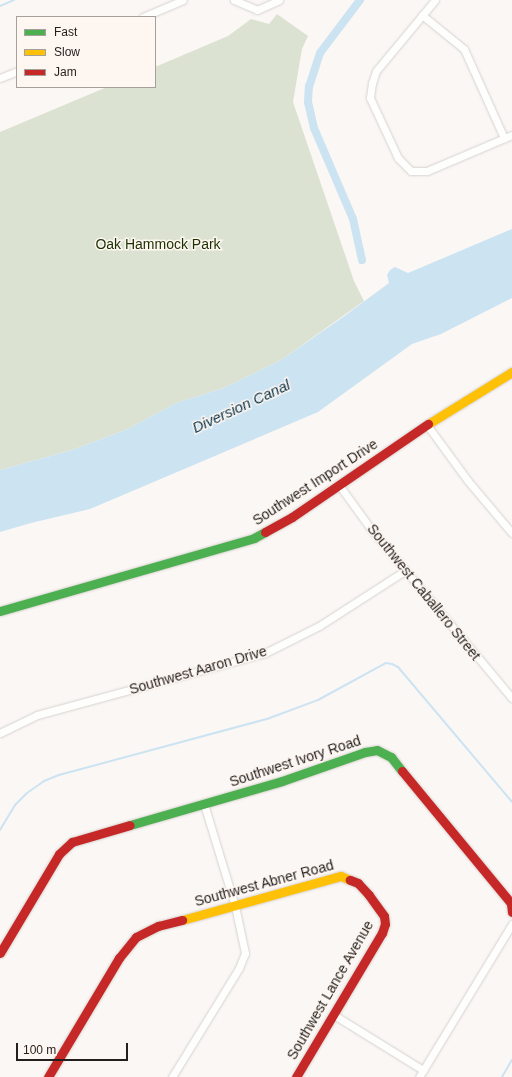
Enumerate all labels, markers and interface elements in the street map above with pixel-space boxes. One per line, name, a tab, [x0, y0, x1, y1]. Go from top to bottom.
legend	[16, 16, 156, 88]
text: Fast	[54, 25, 77, 39]
text: Slow	[54, 45, 80, 59]
text: Jam	[54, 65, 77, 79]
park label: Oak Hammock Park	[95, 236, 221, 252]
water label: Diversion Canal	[189, 375, 293, 437]
street label: Southwest Import Drive	[249, 435, 381, 529]
street label: Southwest Caballero Street	[364, 520, 484, 664]
street label: Southwest Aaron Drive	[127, 642, 269, 698]
street label: Southwest Ivory Road	[227, 732, 363, 790]
street label: Southwest Abner Road	[192, 856, 336, 910]
street label: Southwest Lance Avenue	[283, 917, 377, 1063]
scale bar	[18, 1035, 130, 1061]
text: 100 m	[23, 1043, 56, 1057]

